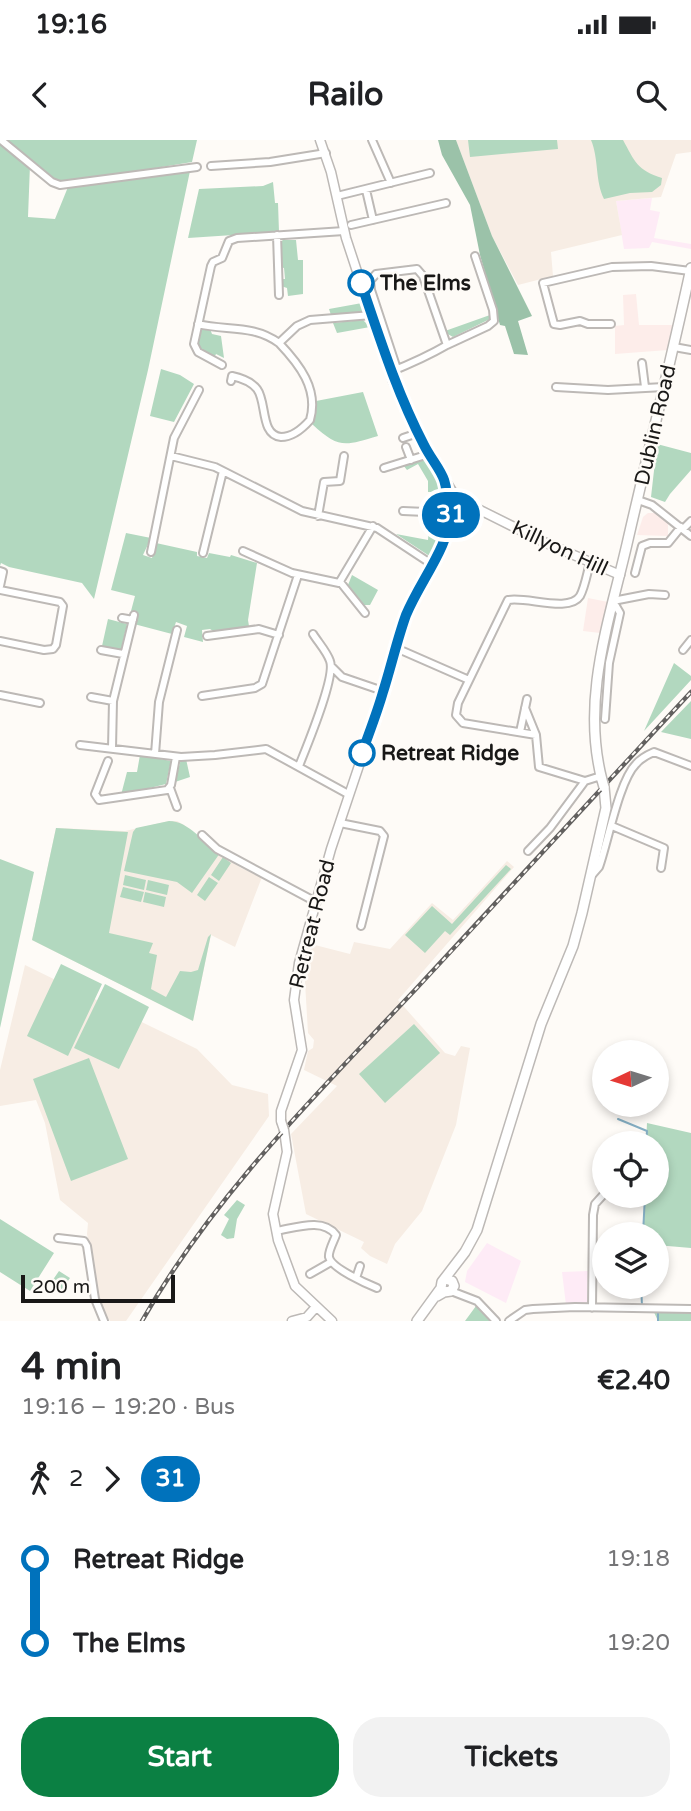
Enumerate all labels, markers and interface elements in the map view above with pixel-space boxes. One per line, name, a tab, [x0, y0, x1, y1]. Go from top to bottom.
text: 19:16	[35, 9, 107, 40]
icon: back	[21, 76, 59, 114]
text: Railo	[307, 76, 384, 114]
icon: search	[632, 76, 670, 114]
marker: The Elms	[348, 270, 374, 296]
place label: The Elms	[379, 271, 471, 296]
street label: Dublin Road	[629, 362, 682, 488]
line badge: 31	[420, 492, 482, 538]
text: 31	[436, 500, 466, 529]
street label: Killyon Hill	[508, 515, 612, 582]
marker: Retreat Ridge	[349, 740, 375, 766]
place label: Retreat Ridge	[381, 741, 519, 766]
street label: Retreat Road	[284, 857, 341, 991]
north arrow	[592, 1040, 668, 1116]
map controls	[592, 1040, 669, 1299]
button: locate	[592, 1131, 669, 1208]
button: layers	[592, 1222, 669, 1299]
scale bar	[21, 1272, 175, 1304]
text: 200 m	[32, 1276, 90, 1298]
text: 4 min	[21, 1344, 122, 1390]
text: €2.40	[597, 1365, 670, 1396]
text: 19:16 – 19:20 · Bus	[21, 1393, 235, 1421]
icon: walk	[21, 1460, 59, 1498]
icon: forward	[93, 1460, 131, 1498]
text: 31	[155, 1464, 186, 1493]
text: 2	[69, 1465, 83, 1493]
text: Retreat Ridge	[73, 1544, 244, 1575]
text: 19:18	[606, 1545, 670, 1573]
text: The Elms	[73, 1628, 185, 1659]
text: 19:20	[606, 1629, 670, 1657]
button: Start	[21, 1717, 339, 1797]
button: Tickets	[353, 1717, 670, 1797]

